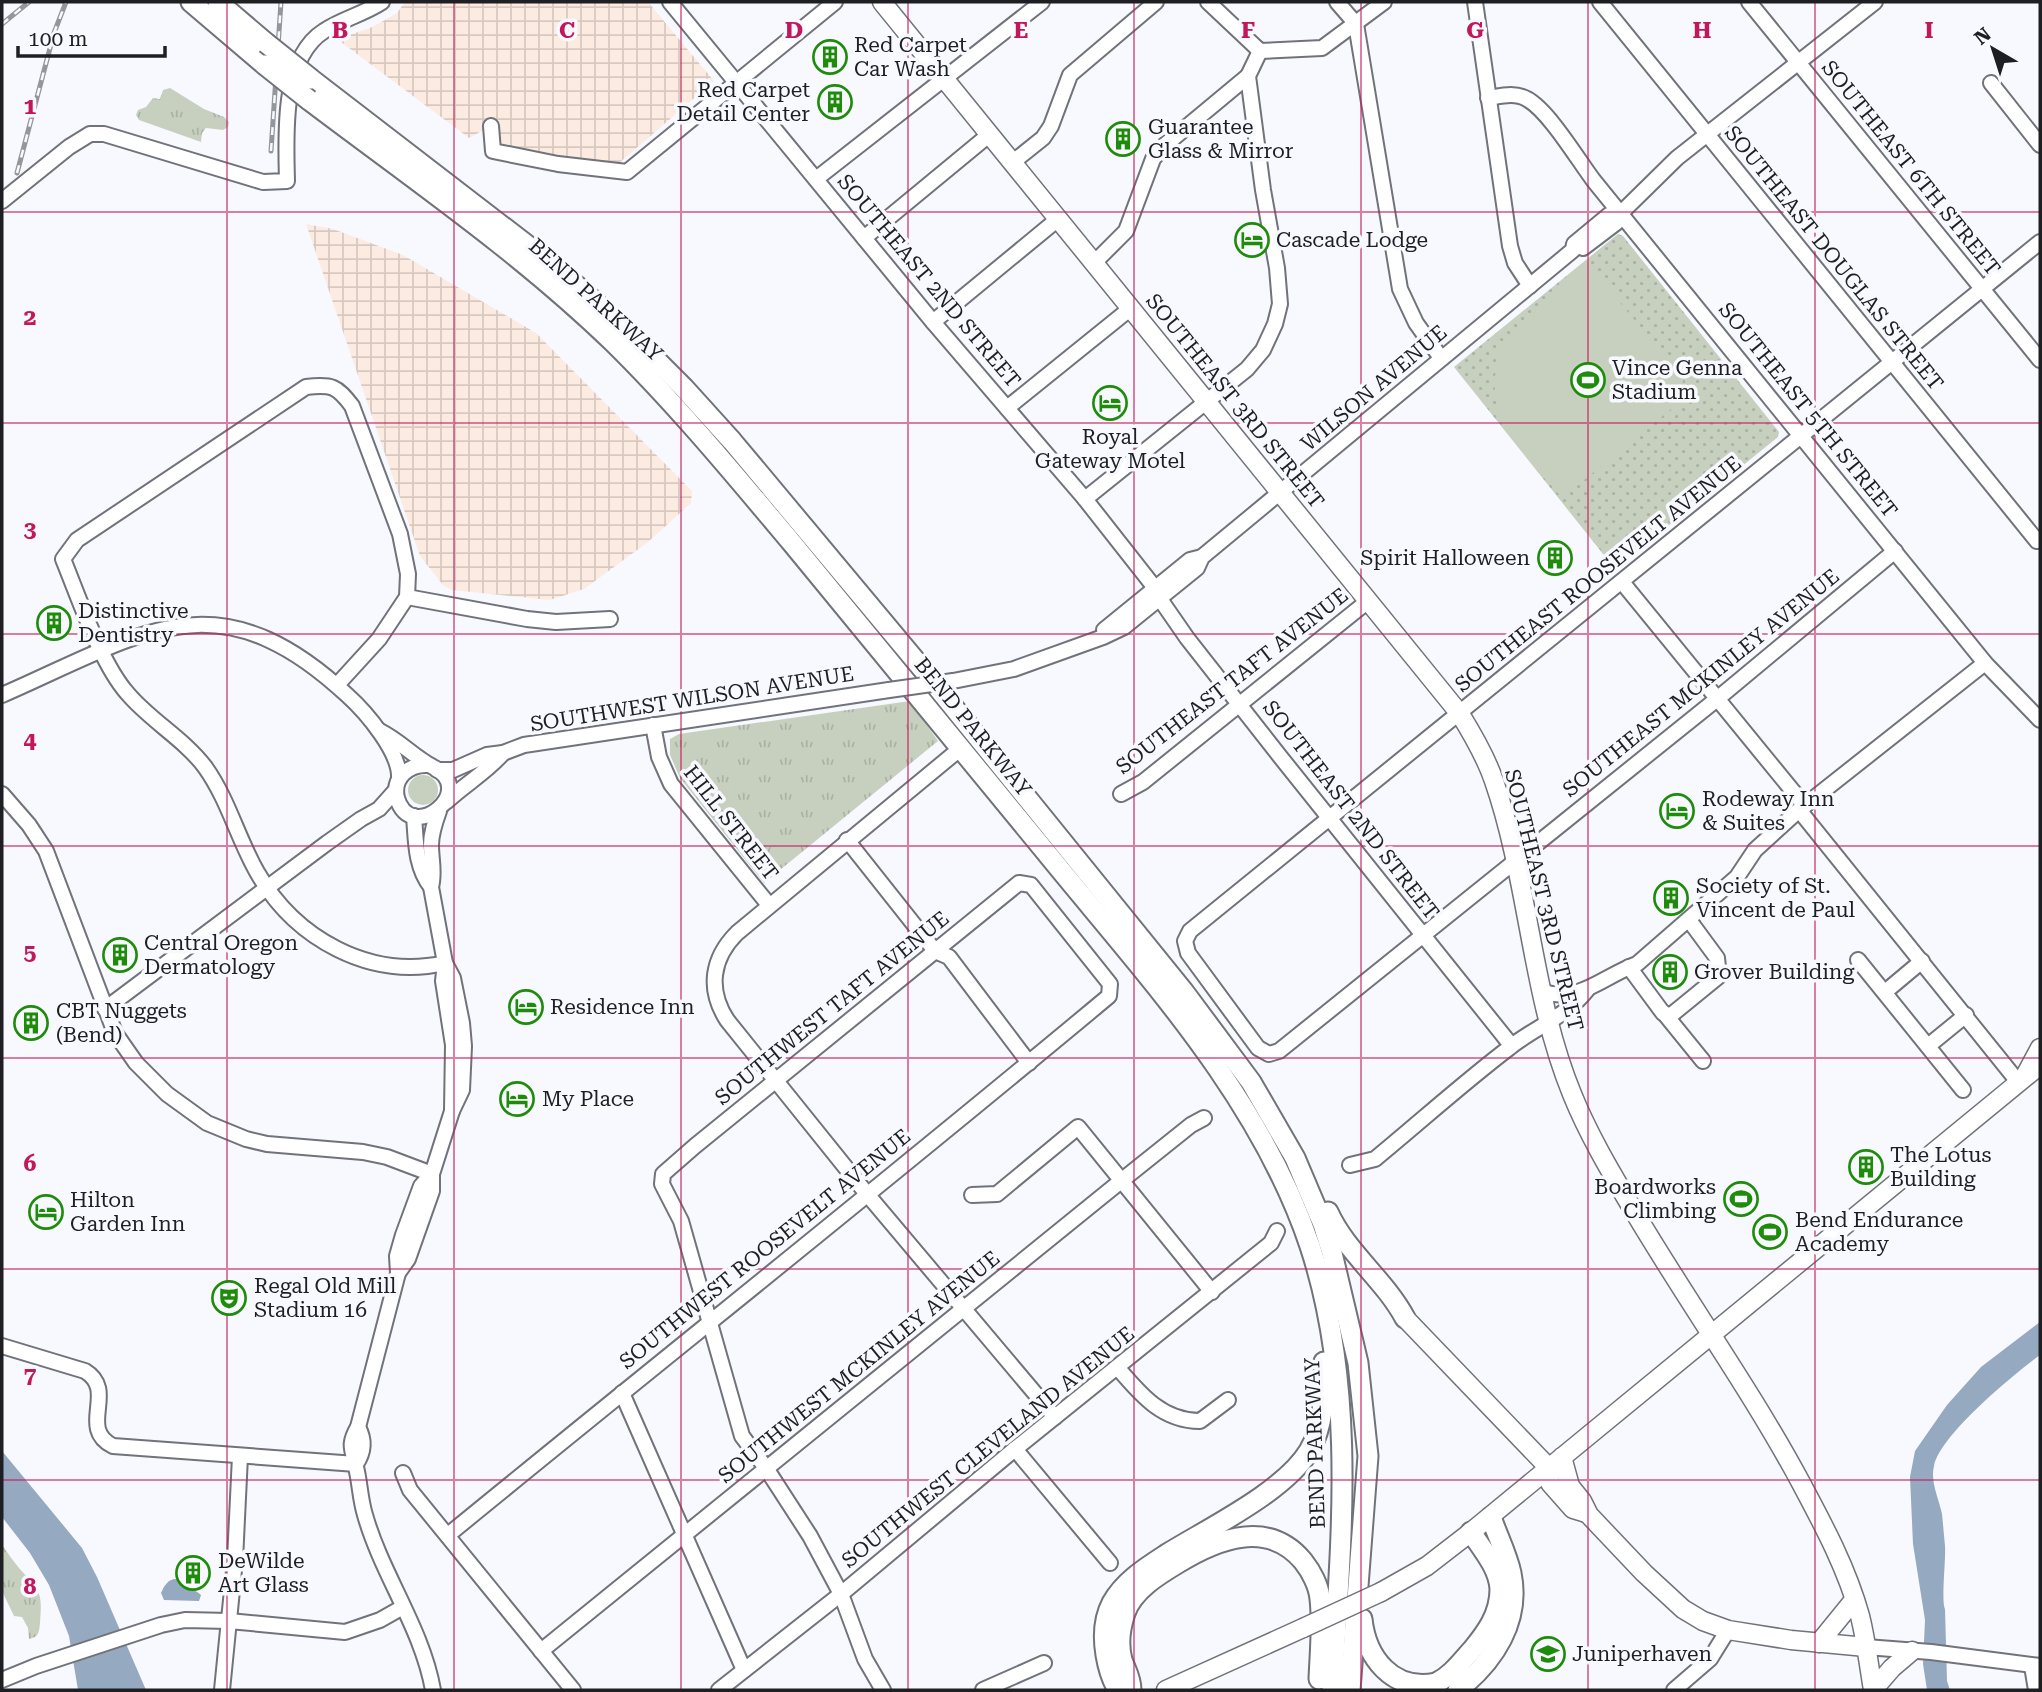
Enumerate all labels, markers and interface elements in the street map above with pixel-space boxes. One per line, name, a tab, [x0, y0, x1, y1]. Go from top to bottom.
scale bar	[18, 14, 164, 58]
north arrow	[1958, 14, 2028, 84]
text: B	[332, 17, 348, 44]
text: C	[559, 17, 575, 44]
text: D	[785, 17, 803, 44]
text: E	[1014, 17, 1028, 44]
text: F	[1241, 17, 1255, 44]
text: G	[1466, 17, 1484, 44]
text: H	[1693, 17, 1712, 44]
text: I	[1924, 17, 1934, 44]
text: N	[1970, 22, 1996, 50]
text: 100 m	[28, 27, 88, 51]
place label: Red Carpet Car Wash	[854, 33, 967, 81]
building icon: Red Carpet Car Wash	[811, 38, 849, 76]
street label: SOUTHEAST 6TH STREET	[1817, 56, 2005, 280]
place label: Red Carpet Detail Center	[677, 78, 810, 126]
building icon: Red Carpet Detail Center	[816, 83, 854, 121]
text: 1	[24, 93, 37, 120]
place label: Guarantee Glass & Mirror	[1148, 115, 1294, 163]
building icon: Guarantee Glass & Mirror	[1104, 120, 1142, 158]
street label: SOUTHEAST DOUGLAS STREET	[1720, 121, 1948, 395]
street label: SOUTHEAST 2ND STREET	[833, 170, 1025, 392]
hotel icon: Cascade Lodge	[1233, 221, 1271, 259]
place label: Cascade Lodge	[1276, 228, 1428, 252]
street label: BEND PARKWAY	[524, 234, 668, 367]
street label: SOUTHEAST 3RD STREET	[1141, 289, 1329, 513]
street label: SOUTHEAST 5TH STREET	[1714, 298, 1902, 522]
text: 2	[24, 304, 36, 331]
street label: WILSON AVENUE	[1296, 320, 1452, 456]
place label: Vince Genna Stadium	[1612, 356, 1743, 404]
sports icon: Vince Genna Stadium	[1569, 361, 1607, 399]
hotel icon: Royal Gateway Motel	[1091, 384, 1129, 422]
place label: Royal Gateway Motel	[1035, 425, 1186, 473]
street label: SOUTHEAST ROOSEVELT AVENUE	[1450, 451, 1746, 697]
text: 3	[24, 516, 37, 543]
building icon: Spirit Halloween	[1536, 539, 1574, 577]
place label: Spirit Halloween	[1360, 546, 1530, 570]
street label: SOUTHEAST MCKINLEY AVENUE	[1558, 564, 1844, 802]
street label: SOUTHEAST TAFT AVENUE	[1111, 583, 1353, 779]
place label: Distinctive Dentistry	[78, 599, 189, 647]
building icon: Distinctive Dentistry	[35, 604, 73, 642]
street label: BEND PARKWAY	[910, 653, 1037, 802]
street label: SOUTHWEST WILSON AVENUE	[528, 662, 856, 736]
street label: SOUTHEAST 2ND STREET	[1258, 696, 1444, 924]
text: 4	[24, 727, 37, 754]
street label: HILL STREET	[679, 761, 783, 885]
street label: SOUTHEAST 3RD STREET	[1500, 767, 1588, 1033]
place label: Rodeway Inn & Suites	[1702, 787, 1835, 835]
hotel icon: Rodeway Inn & Suites	[1658, 792, 1696, 830]
place label: Society of St. Vincent de Paul	[1696, 874, 1856, 922]
building icon: Society of St. Vincent de Paul	[1652, 879, 1690, 917]
street label: SOUTHWEST TAFT AVENUE	[710, 906, 954, 1110]
place label: Central Oregon Dermatology	[144, 931, 298, 979]
building icon: Central Oregon Dermatology	[101, 936, 139, 974]
text: 5	[24, 939, 37, 966]
building icon: Grover Building	[1651, 953, 1689, 991]
place label: Grover Building	[1694, 960, 1854, 984]
hotel icon: Residence Inn	[507, 988, 545, 1026]
place label: Residence Inn	[550, 995, 695, 1019]
place label: CBT Nuggets (Bend)	[56, 999, 187, 1047]
building icon: CBT Nuggets (Bend)	[12, 1004, 50, 1042]
hotel icon: My Place	[498, 1080, 536, 1118]
place label: My Place	[542, 1087, 634, 1111]
street label: SOUTHWEST ROOSEVELT AVENUE	[615, 1124, 915, 1374]
place label: The Lotus Building	[1890, 1143, 1991, 1191]
building icon: The Lotus Building	[1847, 1148, 1885, 1186]
text: 6	[24, 1150, 37, 1177]
place label: Boardworks Climbing	[1594, 1175, 1716, 1223]
sports icon: Boardworks Climbing	[1722, 1180, 1760, 1218]
place label: Hilton Garden Inn	[70, 1188, 186, 1236]
hotel icon: Hilton Garden Inn	[27, 1193, 65, 1231]
place label: Bend Endurance Academy	[1795, 1208, 1963, 1256]
sports icon: Bend Endurance Academy	[1751, 1213, 1789, 1251]
street label: SOUTHWEST MCKINLEY AVENUE	[714, 1246, 1004, 1488]
place label: Regal Old Mill Stadium 16	[254, 1274, 397, 1322]
theatre icon: Regal Old Mill Stadium 16	[210, 1279, 248, 1317]
street label: SOUTHWEST CLEVELAND AVENUE	[837, 1321, 1139, 1573]
street label: BEND PARKWAY	[1300, 1356, 1330, 1529]
text: 7	[24, 1362, 37, 1389]
place label: DeWilde Art Glass	[218, 1549, 309, 1597]
building icon: DeWilde Art Glass	[174, 1554, 212, 1592]
text: 8	[24, 1573, 37, 1600]
school or university icon: Juniperhaven	[1529, 1635, 1567, 1673]
place label: Juniperhaven	[1572, 1642, 1712, 1666]

